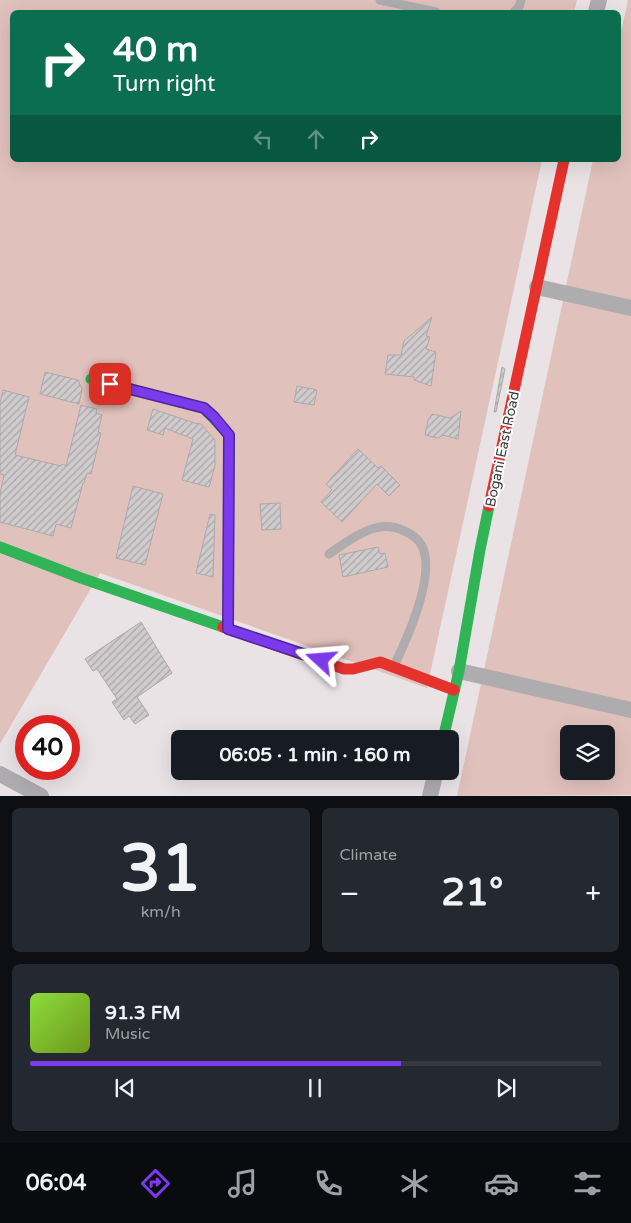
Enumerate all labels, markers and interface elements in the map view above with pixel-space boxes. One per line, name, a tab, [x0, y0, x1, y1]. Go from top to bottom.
text: 40 m	[113, 29, 198, 71]
icon: right	[30, 30, 95, 95]
text: Turn right	[113, 71, 215, 97]
icon: left	[249, 125, 277, 153]
icon: ahead	[302, 125, 330, 153]
icon: right	[355, 125, 383, 153]
pin	[89, 363, 131, 405]
icon: arrive	[96, 370, 124, 398]
street label: Bogani East Road	[482, 390, 523, 509]
position arrow	[294, 633, 346, 685]
speed limit sign: 40	[15, 715, 80, 780]
map controls	[560, 725, 615, 780]
button: layers	[560, 725, 615, 780]
text: 06:05 · 1 min · 160 m	[219, 744, 411, 766]
text: 31	[120, 830, 202, 909]
text: Climate	[340, 845, 397, 865]
text: 21°	[441, 870, 503, 916]
text: −	[340, 877, 359, 911]
text: +	[585, 877, 601, 911]
text: km/h	[141, 902, 181, 922]
text: 91.3 FM	[105, 1002, 181, 1024]
text: Music	[105, 1024, 150, 1044]
icon: previous	[111, 1074, 139, 1102]
icon: pause	[301, 1074, 329, 1102]
icon: next	[492, 1074, 520, 1102]
icon: directions	[138, 1166, 173, 1201]
icon: music	[225, 1166, 260, 1201]
icon: phone	[311, 1166, 346, 1201]
icon: climate	[397, 1166, 432, 1201]
icon: car	[484, 1166, 519, 1201]
icon: filters	[570, 1166, 605, 1201]
text: 06:04	[26, 1170, 87, 1196]

